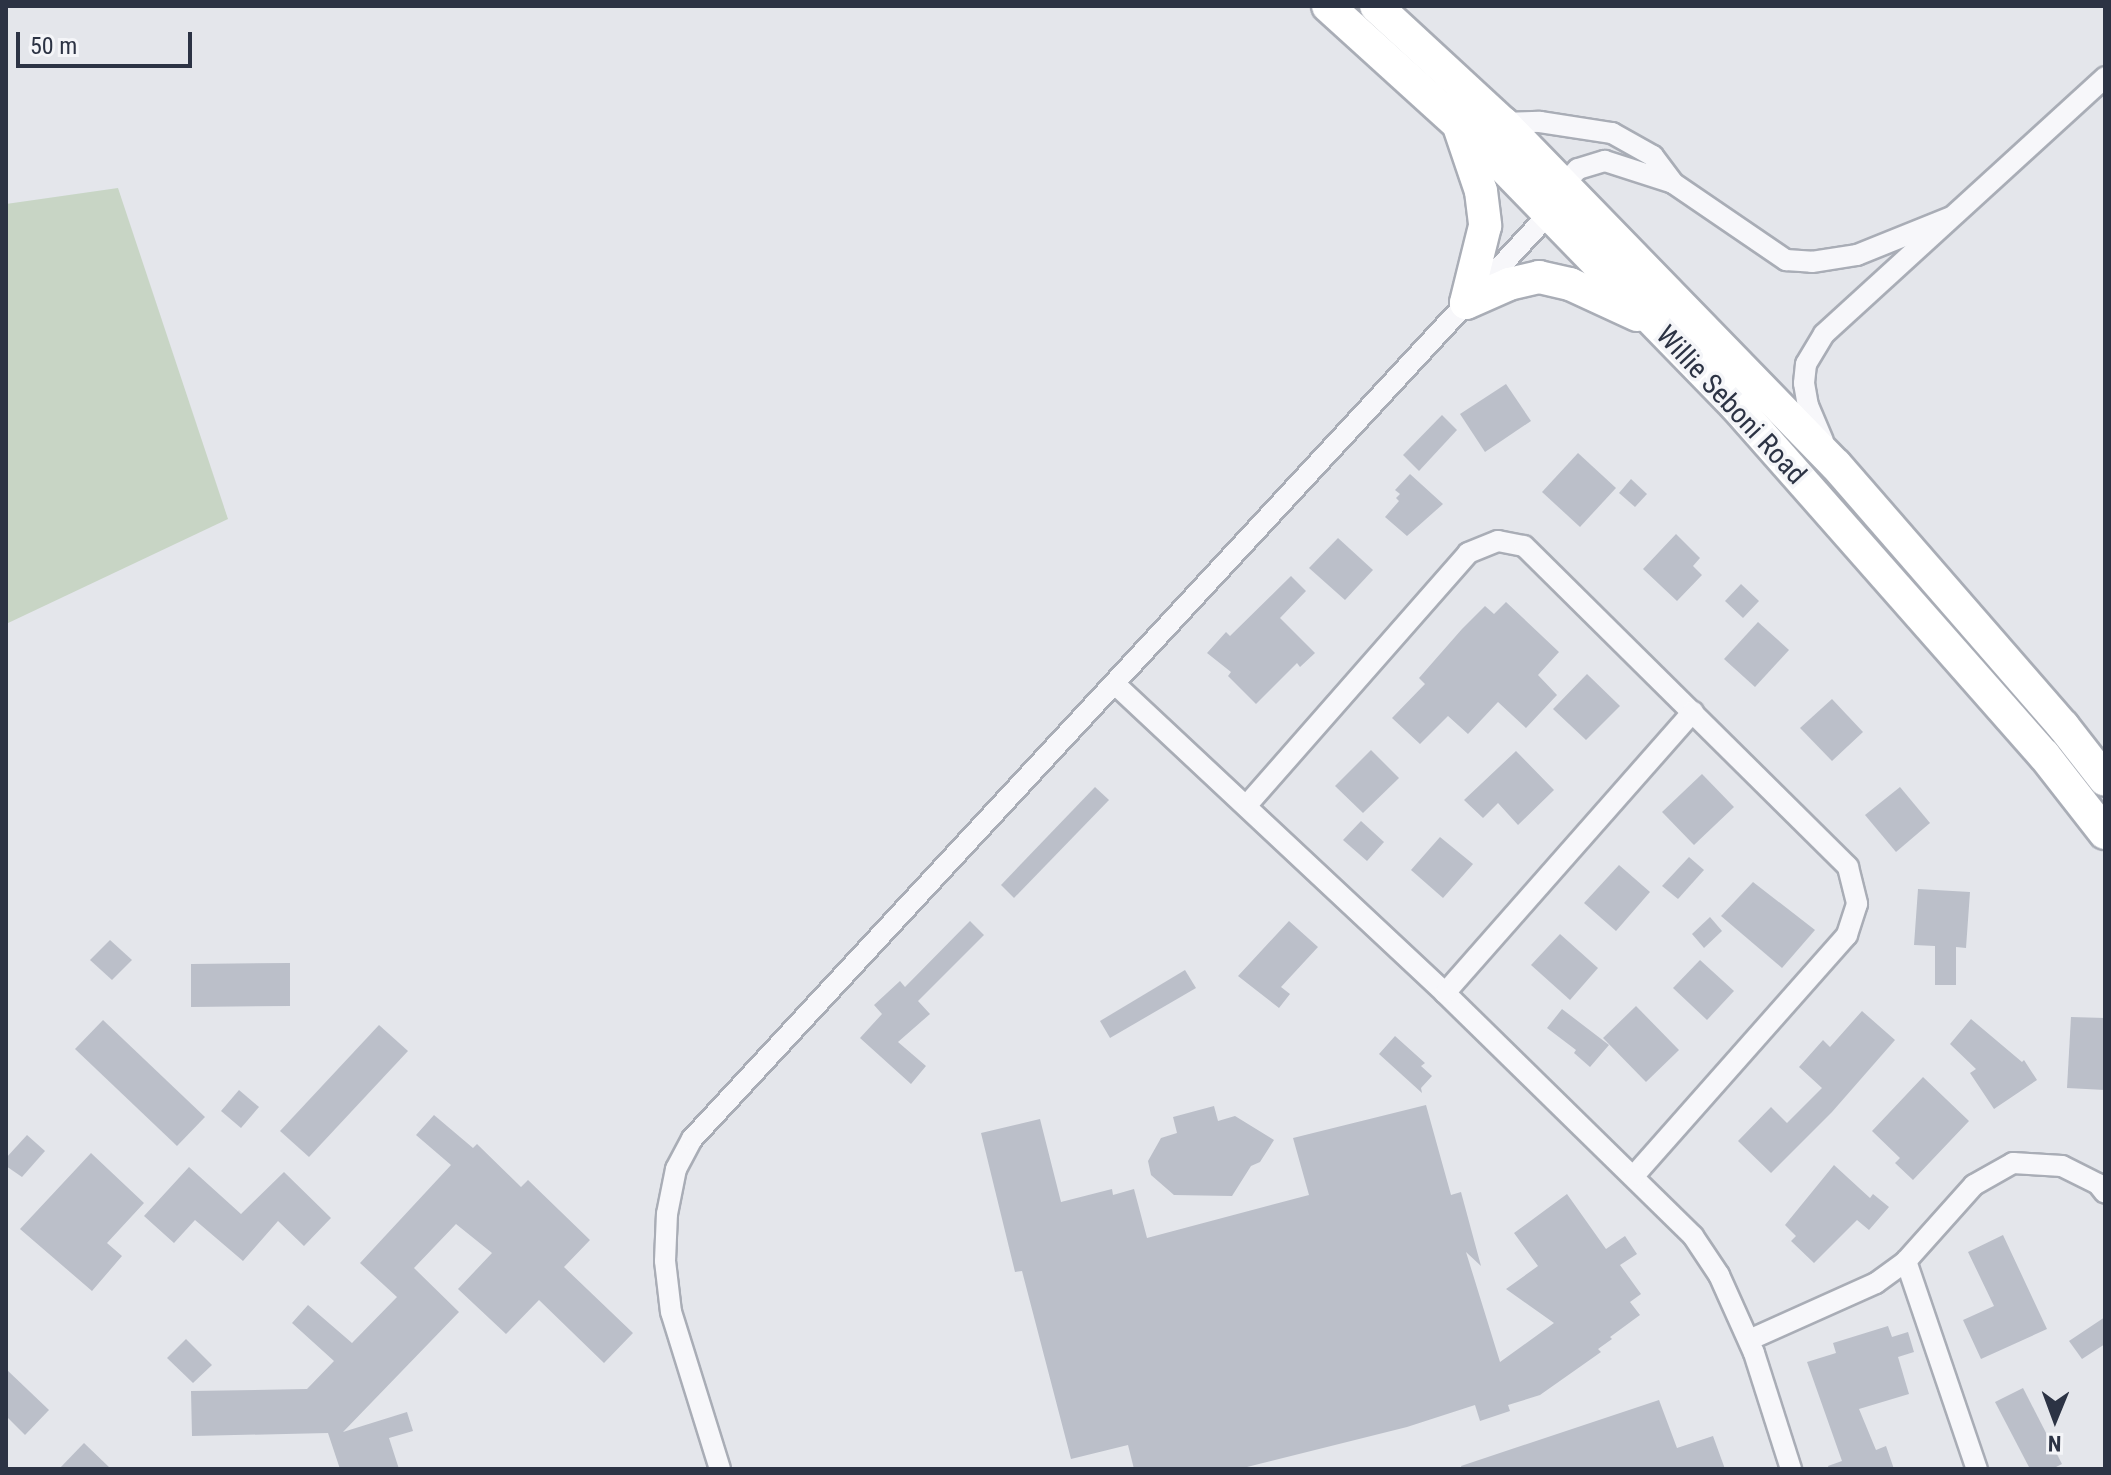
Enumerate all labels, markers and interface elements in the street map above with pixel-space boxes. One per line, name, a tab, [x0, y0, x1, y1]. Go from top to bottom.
scale bar	[20, 16, 196, 66]
text: 50 m	[30, 32, 77, 60]
street label: Willie Seboni Road	[1649, 319, 1813, 491]
north arrow	[2015, 1379, 2095, 1459]
text: N	[2048, 1431, 2062, 1456]

